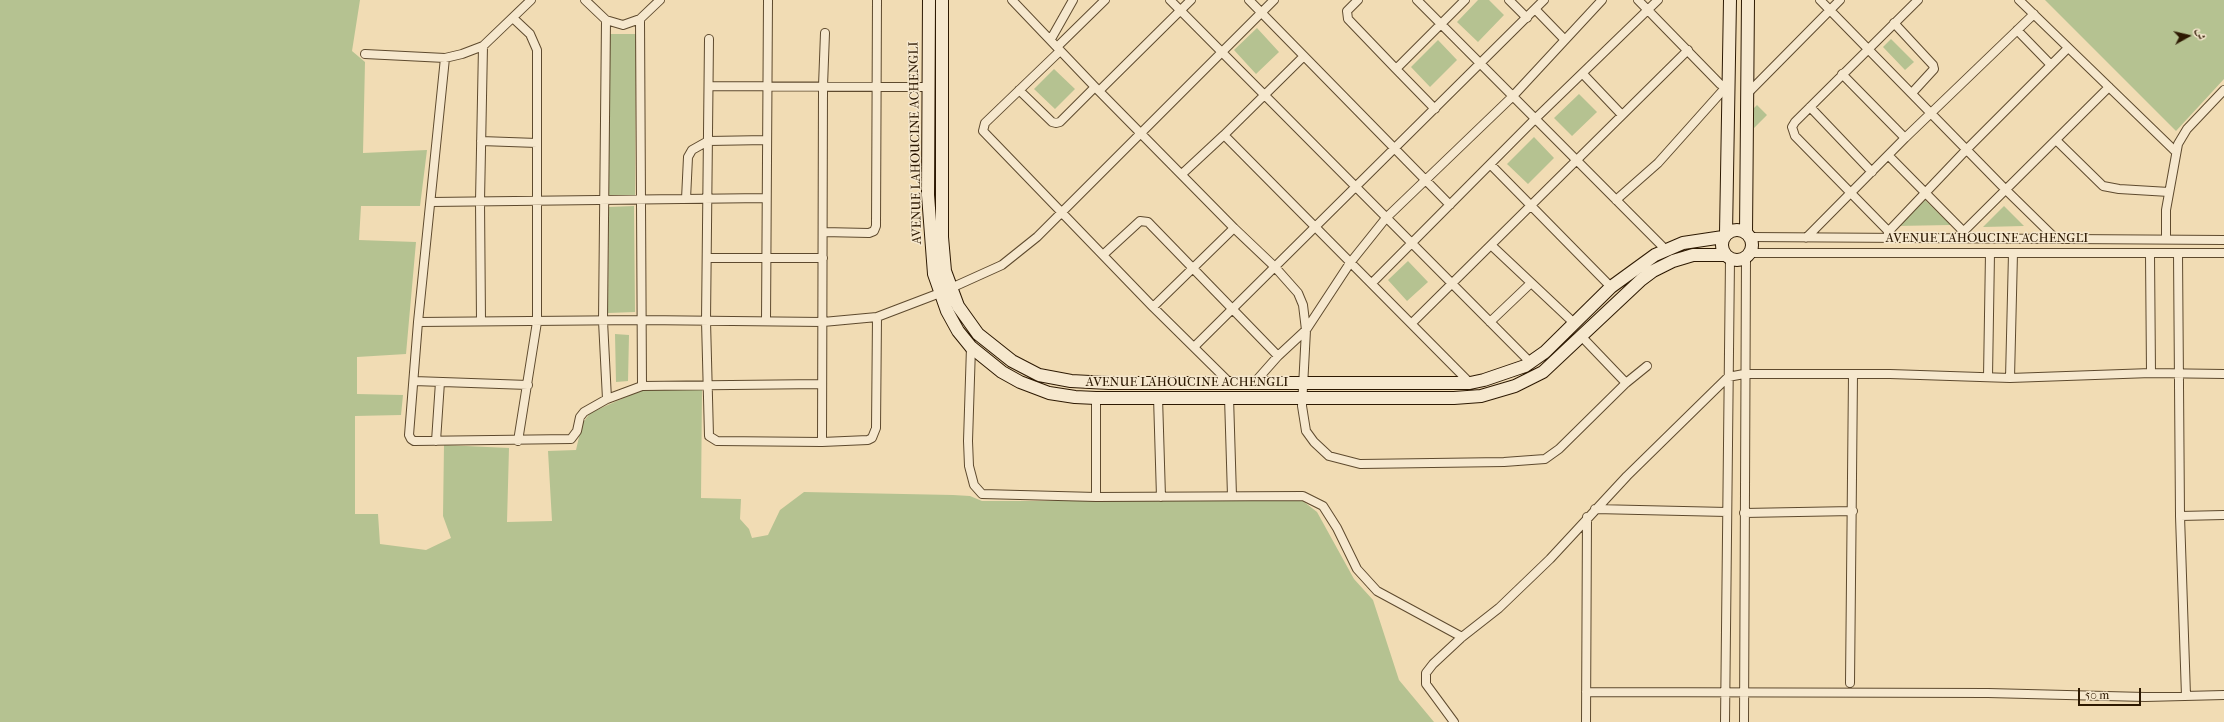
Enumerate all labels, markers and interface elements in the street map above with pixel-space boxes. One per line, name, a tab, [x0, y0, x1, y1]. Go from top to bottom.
north arrow	[2168, 16, 2208, 56]
text: ش	[2193, 28, 2208, 41]
street label: AVENUE LAHOUCINE ACHENGLI	[906, 41, 926, 245]
street label: AVENUE LAHOUCINE ACHENGLI	[1886, 231, 2088, 247]
street label: AVENUE LAHOUCINE ACHENGLI	[1086, 375, 1288, 391]
scale bar	[2080, 680, 2143, 706]
text: 50 m	[2085, 688, 2109, 702]

